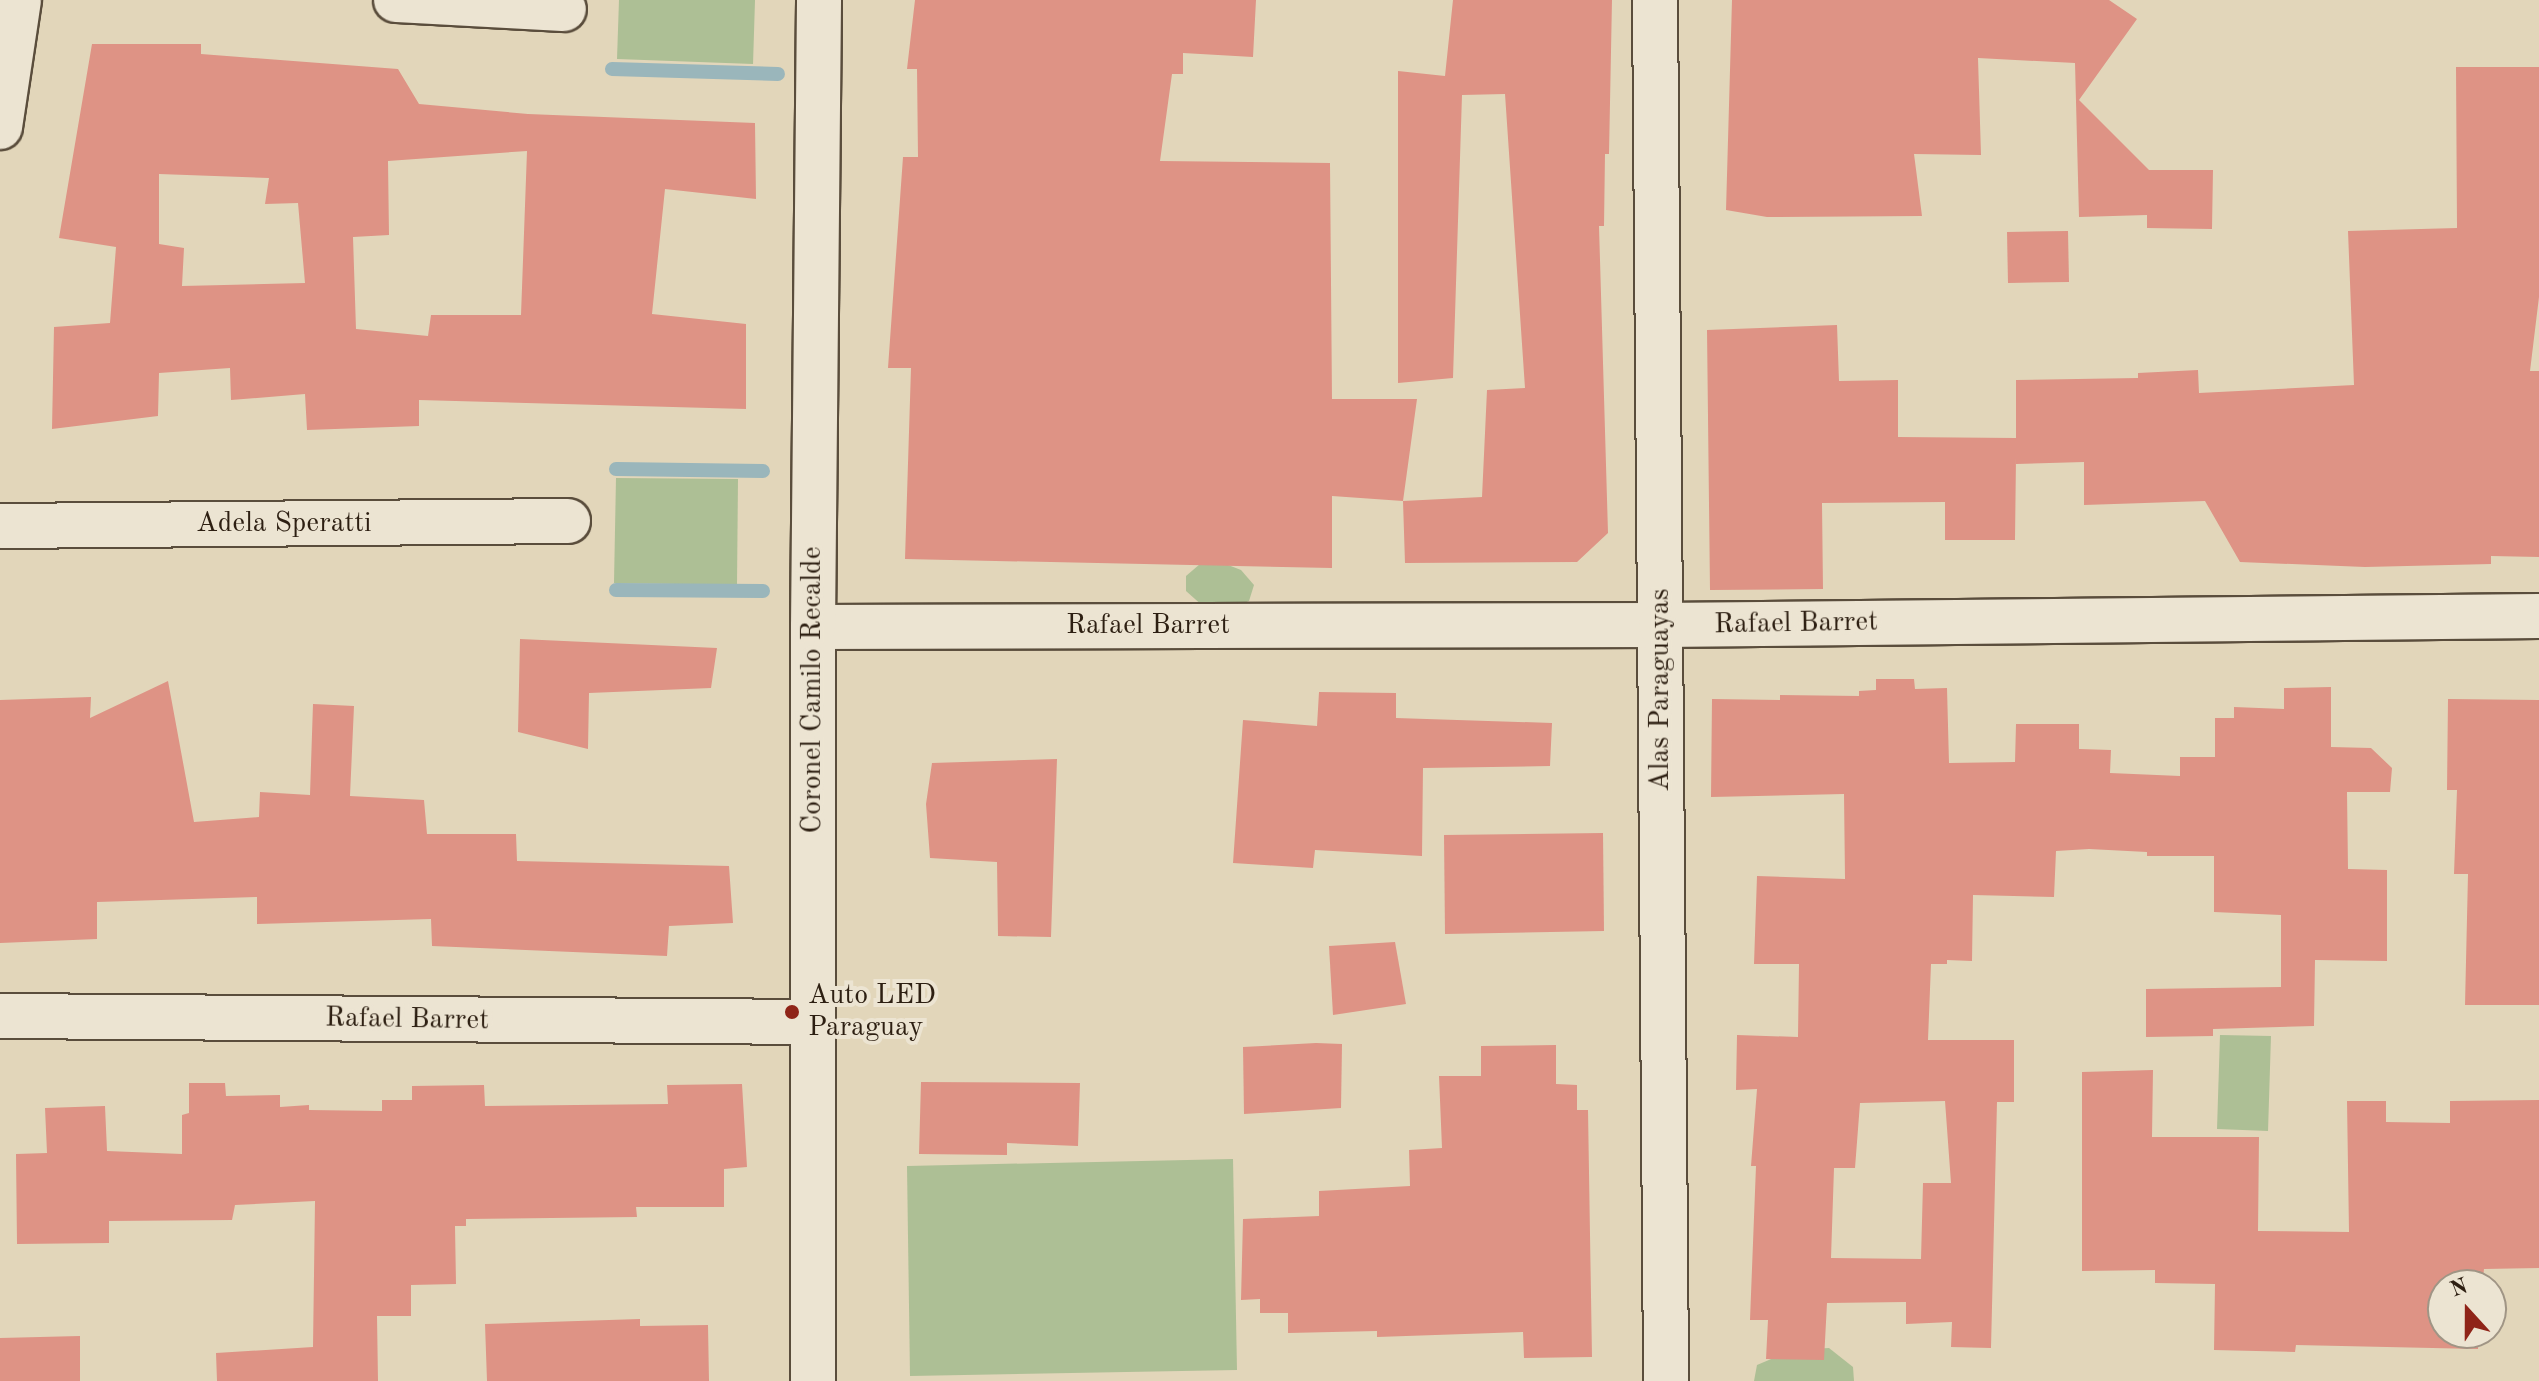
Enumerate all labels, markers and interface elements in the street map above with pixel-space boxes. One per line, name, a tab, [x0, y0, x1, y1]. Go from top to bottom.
street label: Adela Speratti	[196, 507, 372, 541]
street label: Coronel Camilo Recalde	[796, 546, 830, 834]
street label: Alas Paraguayas	[1644, 588, 1678, 792]
street label: Rafael Barret	[1714, 606, 1878, 642]
street label: Rafael Barret	[1066, 609, 1230, 643]
place label: Auto LED Paraguay	[808, 979, 936, 1045]
street label: Rafael Barret	[325, 1002, 489, 1038]
marker: Auto LED Paraguay	[783, 1003, 801, 1021]
north arrow	[2427, 1269, 2507, 1349]
text: N	[2447, 1275, 2471, 1302]

